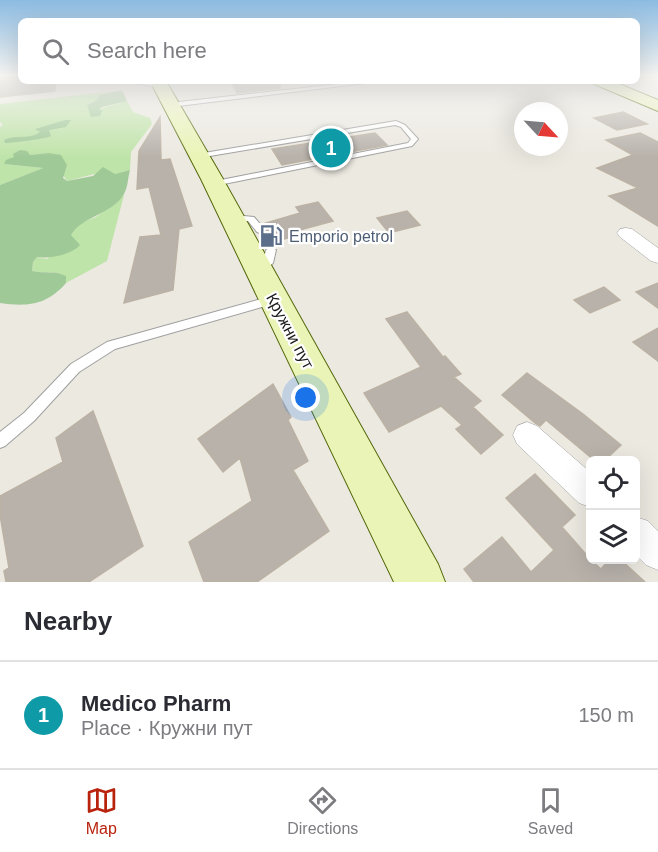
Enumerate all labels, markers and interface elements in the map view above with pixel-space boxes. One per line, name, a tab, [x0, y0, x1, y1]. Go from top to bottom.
search box	[18, 18, 640, 84]
icon: search	[39, 35, 72, 68]
text: Search here	[87, 38, 207, 63]
north arrow	[514, 102, 568, 156]
pin: 1	[312, 126, 350, 170]
fuel station icon: Emporio petrol	[258, 223, 284, 249]
place label: Emporio petrol	[289, 228, 393, 245]
street label: Кружни пут	[263, 290, 317, 372]
your location	[291, 383, 320, 412]
map controls	[586, 456, 640, 564]
button: locate	[586, 456, 640, 510]
button: layers	[586, 510, 640, 564]
text: Nearby	[24, 606, 112, 636]
text: Medico Pharm	[81, 691, 231, 716]
text: 1	[38, 704, 49, 726]
text: 150 m	[578, 704, 634, 726]
text: Place · Кружни пут	[81, 717, 253, 739]
tab: Map	[85, 784, 118, 838]
tab: Directions	[287, 784, 358, 838]
tab: Saved	[528, 784, 573, 838]

